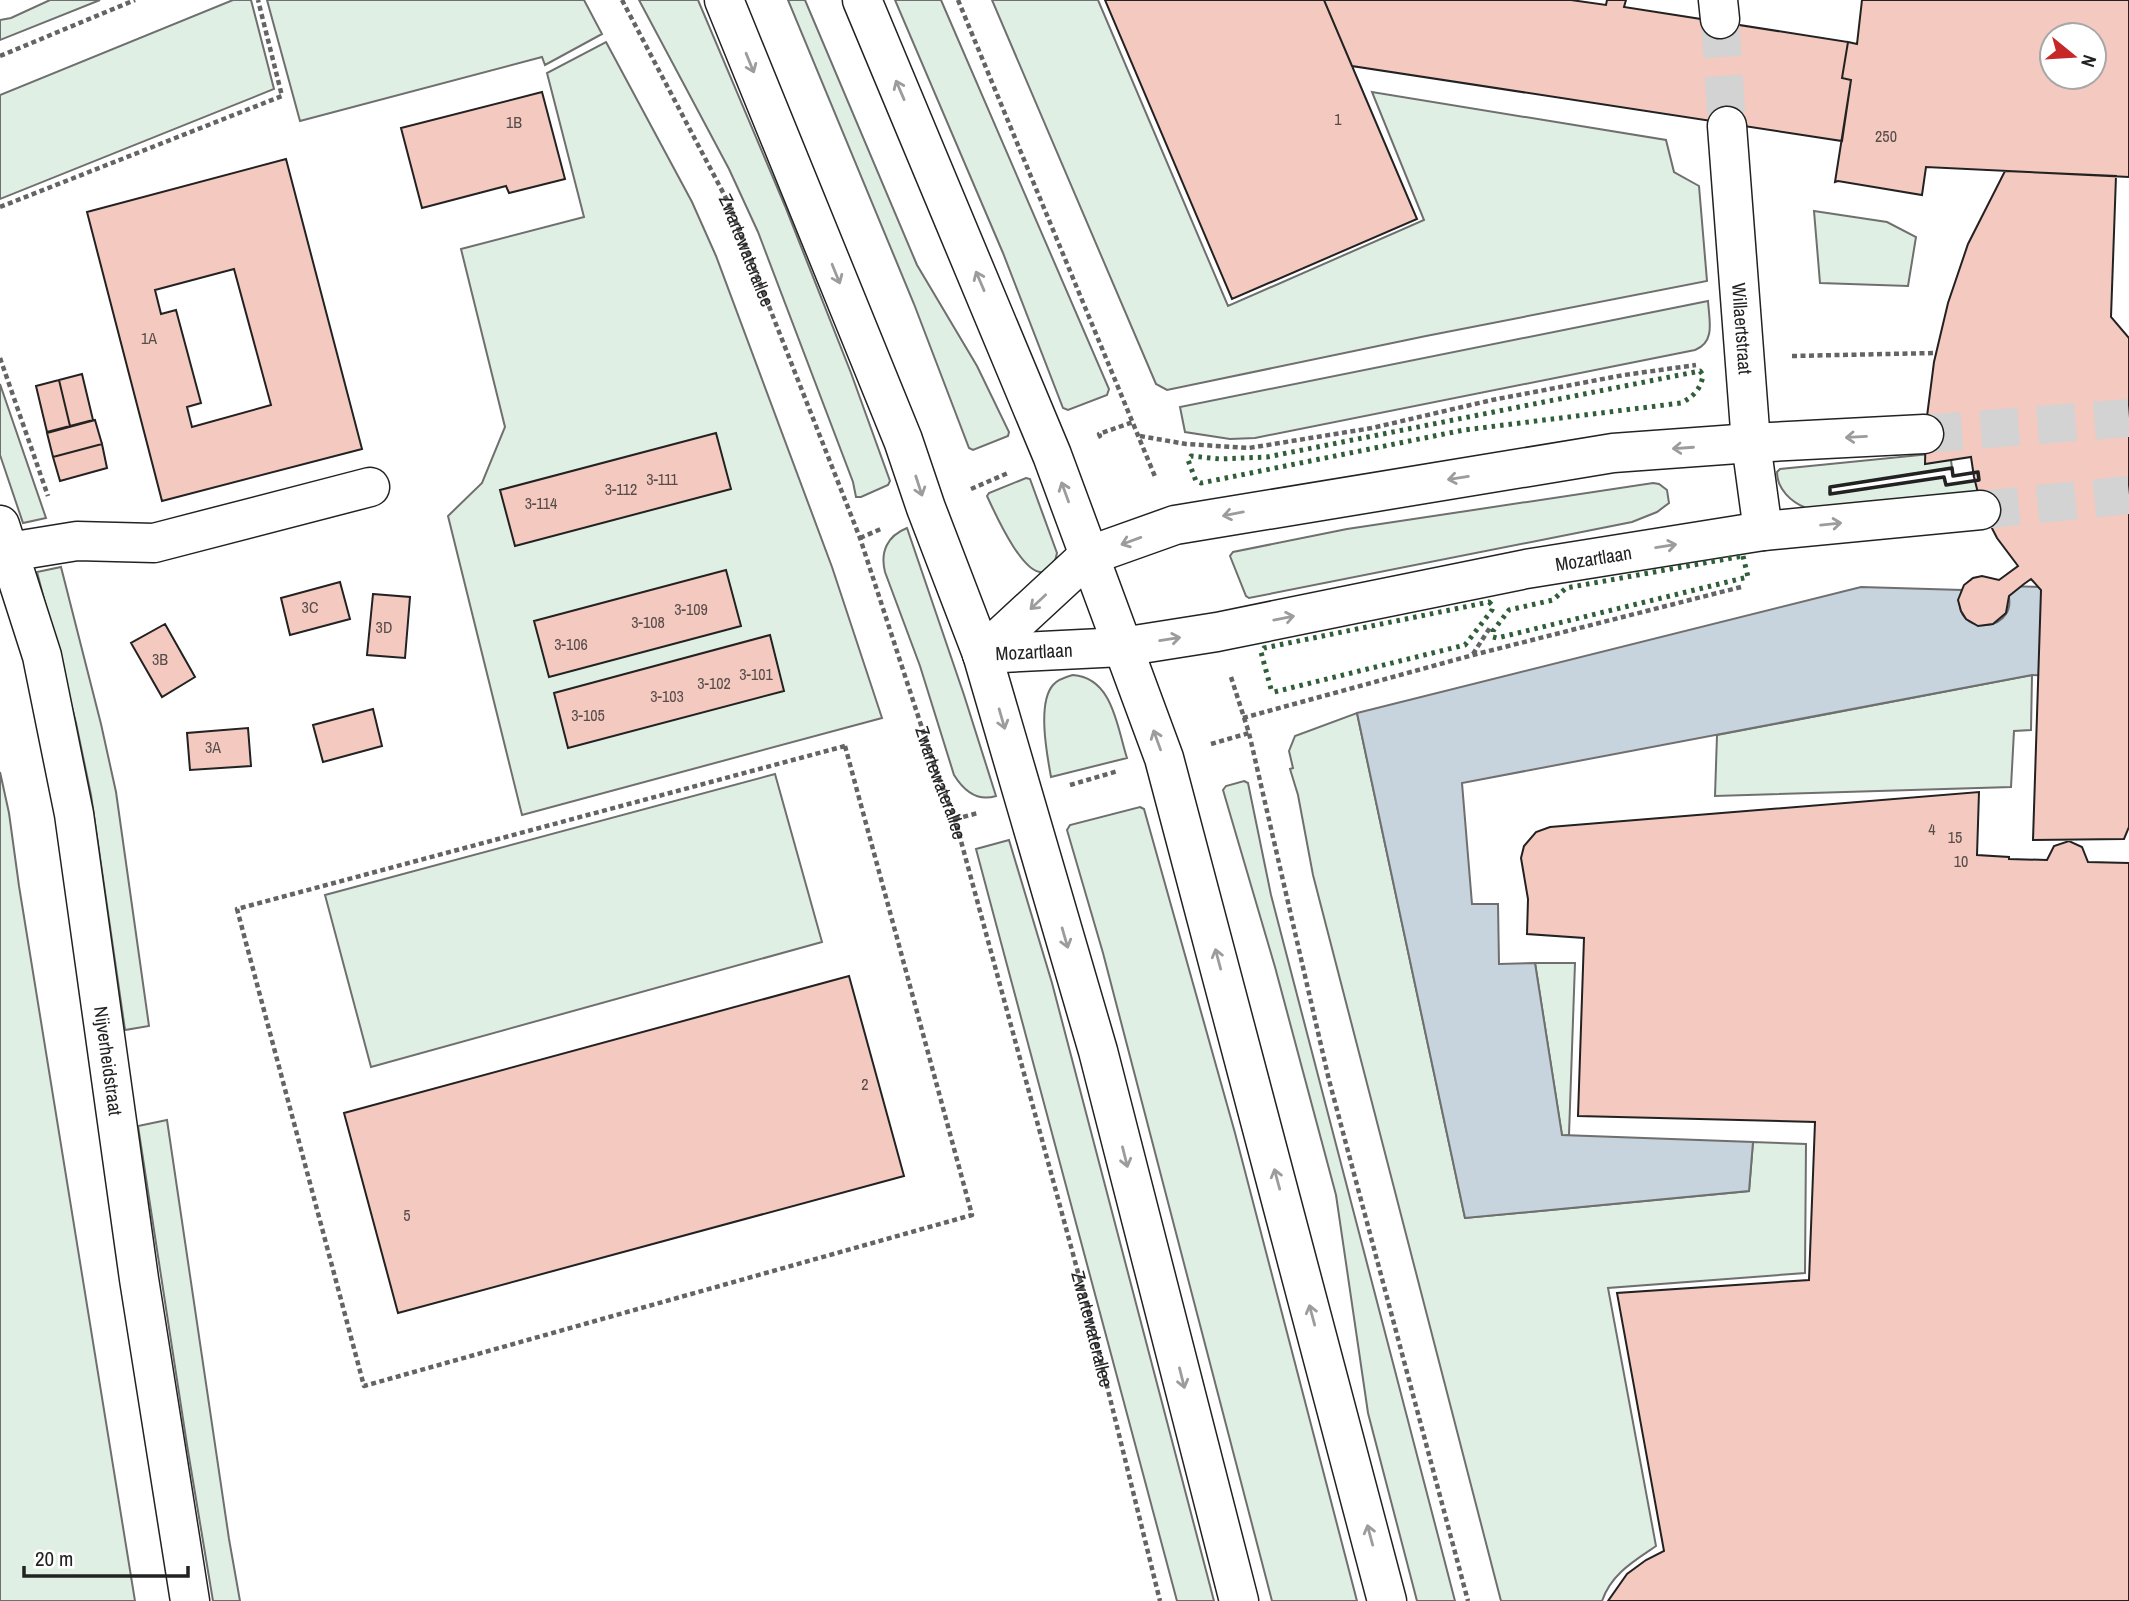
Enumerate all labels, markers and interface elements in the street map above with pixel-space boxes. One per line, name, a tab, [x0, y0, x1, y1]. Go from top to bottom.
north arrow	[2038, 21, 2108, 91]
one-way arrow	[744, 52, 757, 73]
text: N	[2075, 52, 2103, 71]
one-way arrow	[893, 80, 906, 102]
house number: 1	[1334, 108, 1342, 130]
house number: 1B	[506, 111, 522, 133]
house number: 250	[1875, 125, 1897, 147]
street label: Zwartewaterallee	[713, 189, 781, 310]
one-way arrow	[831, 262, 844, 284]
one-way arrow	[972, 271, 985, 293]
street label: Willaertstraat	[1726, 282, 1759, 376]
house number: 1A	[141, 327, 157, 349]
one-way arrow	[1844, 431, 1867, 444]
one-way arrow	[1673, 442, 1695, 455]
house number: 3-111	[646, 468, 679, 490]
one-way arrow	[1447, 472, 1470, 485]
one-way arrow	[913, 474, 926, 496]
house number: 3-112	[605, 478, 637, 500]
one-way arrow	[1058, 481, 1071, 503]
house number: 3-114	[525, 492, 557, 514]
one-way arrow	[1222, 508, 1245, 521]
one-way arrow	[1819, 518, 1842, 531]
one-way arrow	[1121, 535, 1143, 548]
street label: Mozartlaan	[1553, 539, 1634, 577]
one-way arrow	[1655, 539, 1677, 552]
one-way arrow	[1030, 594, 1047, 611]
house number: 3C	[302, 596, 318, 618]
house number: 3-109	[674, 598, 708, 620]
one-way arrow	[1272, 610, 1295, 624]
house number: 3-108	[631, 611, 665, 633]
house number: 3D	[376, 616, 392, 638]
one-way arrow	[1158, 632, 1181, 645]
house number: 3-106	[554, 633, 588, 655]
street label: Mozartlaan	[995, 636, 1073, 666]
house number: 3B	[152, 648, 168, 670]
house number: 3-101	[739, 663, 773, 685]
house number: 3-102	[697, 672, 731, 694]
house number: 3-103	[650, 685, 684, 707]
house number: 3-105	[571, 704, 605, 726]
one-way arrow	[996, 708, 1009, 730]
street label: Zwartewaterallee	[909, 723, 973, 842]
one-way arrow	[1150, 729, 1162, 751]
house number: 3A	[205, 736, 221, 758]
house number: 4	[1928, 818, 1936, 840]
house number: 15	[1948, 826, 1962, 848]
house number: 10	[1954, 850, 1968, 872]
one-way arrow	[1060, 927, 1073, 949]
one-way arrow	[1211, 948, 1224, 970]
street label: Nijverheidstraat	[88, 1005, 129, 1118]
house number: 2	[861, 1073, 869, 1095]
one-way arrow	[1119, 1145, 1132, 1168]
one-way arrow	[1270, 1168, 1283, 1191]
house number: 5	[403, 1204, 411, 1226]
street label: Zwartewaterallee	[1065, 1268, 1120, 1390]
one-way arrow	[1305, 1304, 1318, 1327]
one-way arrow	[1176, 1366, 1189, 1389]
one-way arrow	[1363, 1524, 1376, 1547]
scale bar	[24, 1534, 189, 1578]
text: 20 m	[35, 1544, 73, 1573]

